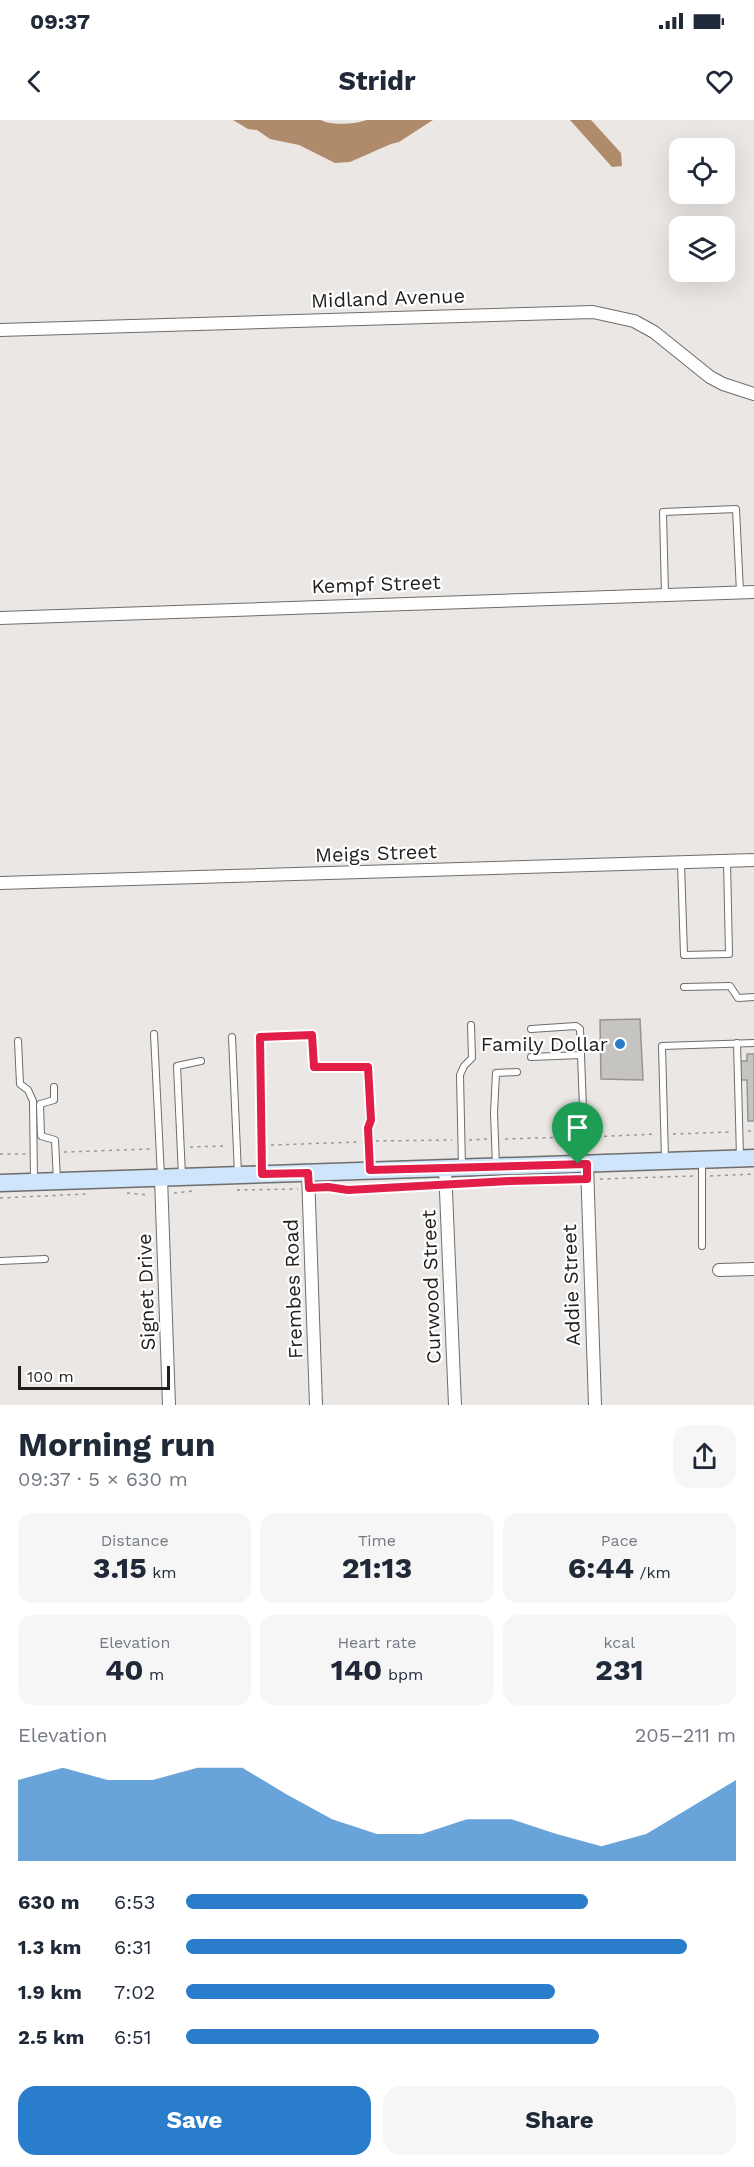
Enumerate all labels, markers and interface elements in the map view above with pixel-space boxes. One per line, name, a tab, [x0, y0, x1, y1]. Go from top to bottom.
text: 09:37	[30, 9, 90, 34]
icon: back	[18, 65, 51, 98]
text: Stridr	[338, 65, 416, 97]
icon: heart	[703, 65, 736, 98]
map controls	[669, 138, 735, 282]
button: locate	[669, 138, 735, 204]
button: layers	[669, 216, 735, 282]
street label: Midland Avenue	[311, 283, 465, 313]
street label: Kempf Street	[311, 570, 442, 598]
street label: Meigs Street	[315, 839, 438, 867]
place label: Family Dollar	[481, 1032, 608, 1056]
marker: Family Dollar	[613, 1037, 627, 1051]
pin	[552, 1102, 603, 1164]
icon: arrive	[561, 1111, 594, 1144]
street label: Curwood Street	[416, 1209, 446, 1364]
street label: Frembes Road	[279, 1219, 307, 1359]
street label: Addie Street	[557, 1223, 585, 1346]
street label: Signet Drive	[132, 1233, 160, 1351]
scale bar	[18, 1363, 170, 1390]
text: 100 m	[27, 1367, 74, 1386]
text: Morning run	[18, 1425, 215, 1464]
button: share	[673, 1425, 736, 1488]
text: 09:37 · 5 × 630 m	[18, 1467, 188, 1491]
text: Distance	[101, 1531, 169, 1550]
text: Time	[358, 1531, 396, 1550]
text: Pace	[601, 1531, 638, 1550]
text: 3.15	[93, 1550, 147, 1585]
text: 21:13	[342, 1550, 412, 1585]
text: 6:44	[568, 1550, 634, 1585]
text: km	[147, 1563, 176, 1582]
text: /km	[634, 1563, 671, 1582]
text: Elevation	[99, 1633, 170, 1652]
text: Heart rate	[337, 1633, 417, 1652]
text: kcal	[603, 1633, 635, 1652]
text: 40	[105, 1652, 144, 1687]
text: 140	[331, 1652, 382, 1687]
text: 231	[595, 1652, 644, 1687]
text: m	[144, 1665, 164, 1684]
text: bpm	[382, 1665, 423, 1684]
text: Elevation	[18, 1723, 107, 1747]
text: 205–211 m	[635, 1723, 736, 1747]
text: 630 m	[18, 1890, 80, 1914]
text: 6:53	[114, 1890, 155, 1914]
text: 1.3 km	[18, 1935, 81, 1959]
text: 6:31	[114, 1935, 152, 1959]
text: 1.9 km	[18, 1980, 82, 2004]
text: 7:02	[114, 1980, 155, 2004]
text: 2.5 km	[18, 2025, 84, 2049]
text: 6:51	[114, 2025, 152, 2049]
button: Save	[18, 2086, 371, 2155]
button: Share	[383, 2086, 736, 2155]

